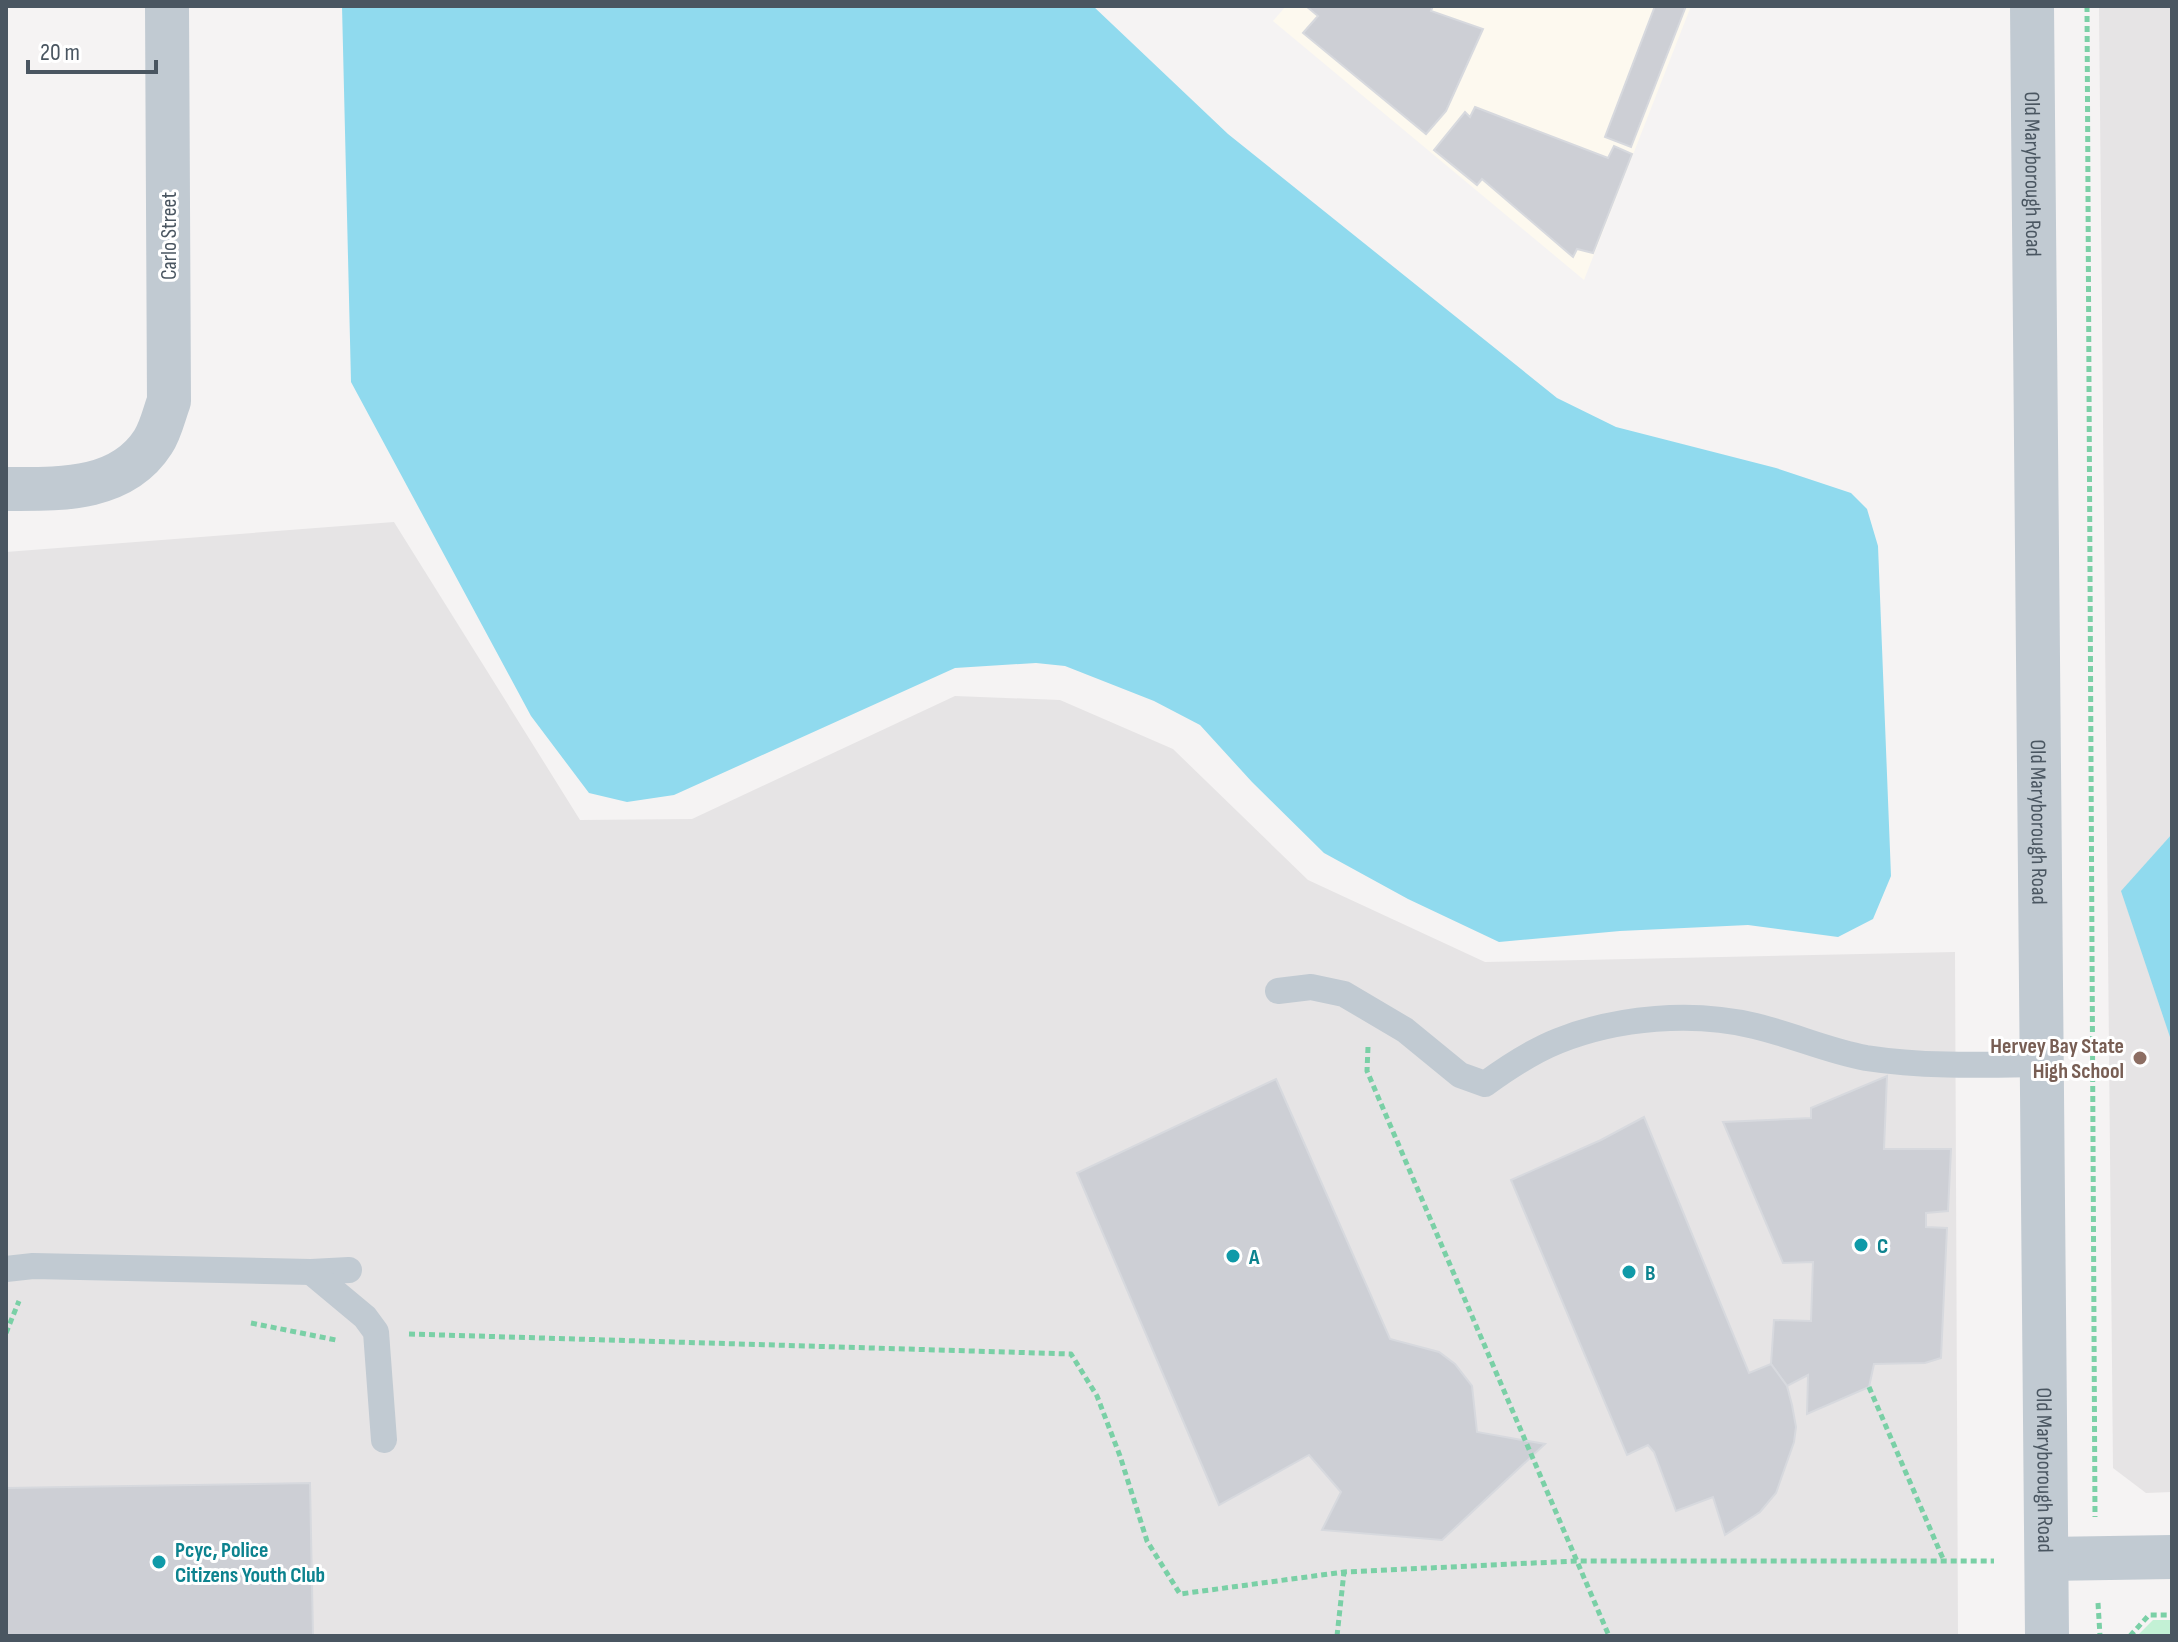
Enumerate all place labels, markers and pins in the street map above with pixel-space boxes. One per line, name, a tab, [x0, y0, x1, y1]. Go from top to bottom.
place label: Hervey Bay State High School	[1990, 1033, 2124, 1085]
marker: Hervey Bay State High School	[2131, 1049, 2149, 1067]
place label: C	[1877, 1233, 1888, 1260]
marker: C	[1852, 1236, 1870, 1254]
place label: A	[1248, 1244, 1260, 1271]
marker: A	[1224, 1247, 1242, 1265]
place label: B	[1645, 1260, 1655, 1287]
marker: B	[1620, 1263, 1638, 1281]
place label: Pcyc, Police Citizens Youth Club	[175, 1537, 325, 1589]
marker: Pcyc, Police Citizens Youth Club	[150, 1553, 168, 1571]

